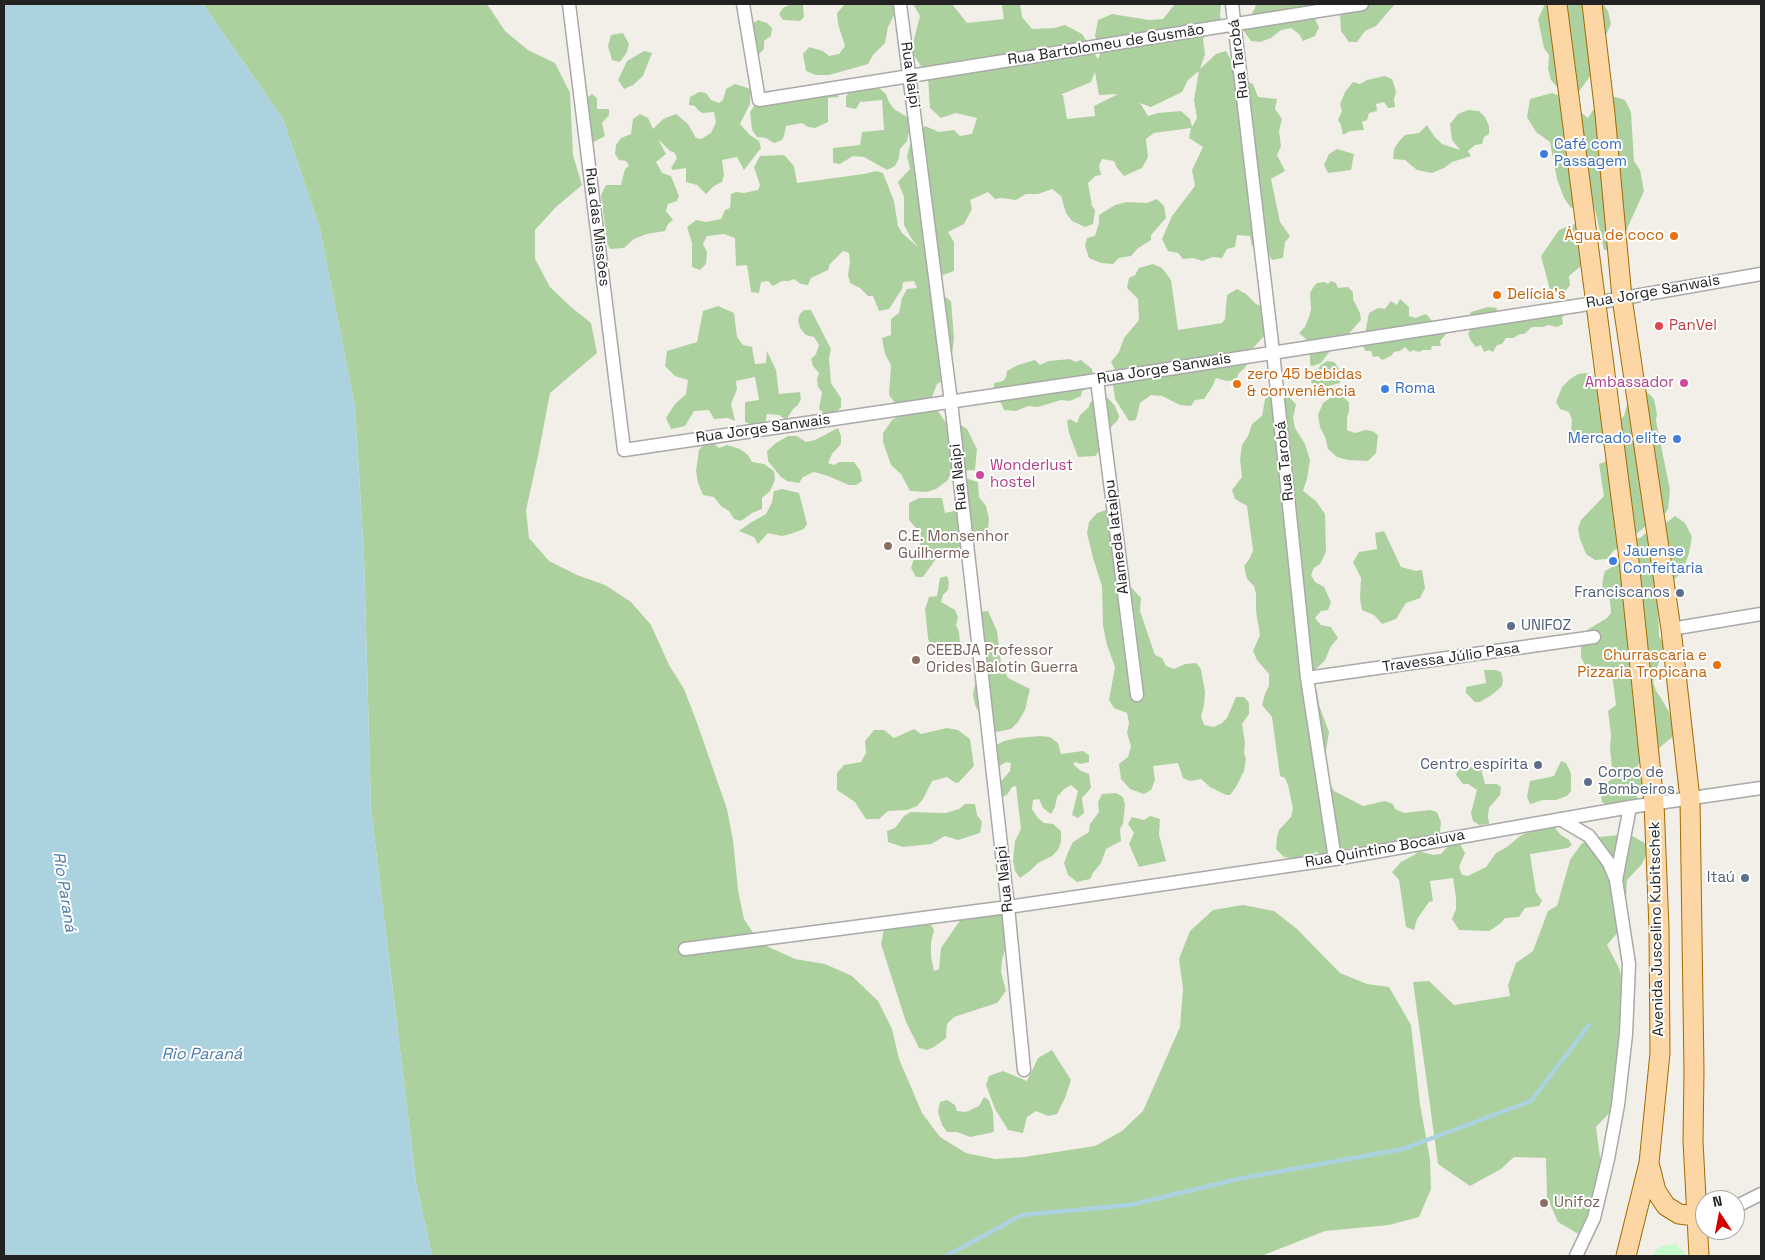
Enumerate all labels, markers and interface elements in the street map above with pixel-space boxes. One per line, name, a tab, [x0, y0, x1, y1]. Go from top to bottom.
street label: Rua Tarobá	[1225, 18, 1253, 100]
street label: Rua Bartolomeu de Gusmão	[1006, 21, 1206, 69]
street label: Rua Naipi	[896, 41, 924, 109]
place label: Café com Passagem	[1554, 136, 1627, 171]
marker: Café com Passagem	[1538, 148, 1550, 160]
street label: Rua das Missões	[581, 167, 613, 287]
place label: Água de coco	[1564, 227, 1664, 245]
marker: Água de coco	[1668, 230, 1680, 242]
street label: Rua Jorge Sanwais	[1585, 271, 1721, 313]
place label: Delícia's	[1507, 286, 1566, 304]
marker: Delícia's	[1491, 289, 1503, 301]
place label: PanVel	[1669, 317, 1717, 335]
marker: PanVel	[1653, 320, 1665, 332]
street label: Rua Jorge Sanwais	[1096, 349, 1232, 389]
place label: zero 45 bebidas & conveniência	[1247, 366, 1362, 401]
place label: Ambassador	[1585, 374, 1674, 392]
marker: Ambassador	[1678, 377, 1690, 389]
marker: zero 45 bebidas & conveniência	[1231, 378, 1243, 390]
place label: Roma	[1395, 380, 1435, 398]
marker: Roma	[1379, 383, 1391, 395]
street label: Rua Jorge Sanwais	[695, 411, 831, 447]
street label: Rua Tarobá	[1272, 420, 1298, 502]
place label: Mercado elite	[1568, 430, 1667, 448]
marker: Mercado elite	[1671, 433, 1683, 445]
street label: Rua Naipi	[947, 443, 971, 511]
place label: Wonderlust hostel	[990, 457, 1073, 492]
marker: Wonderlust hostel	[974, 469, 986, 481]
street label: Alameda Iataipu	[1101, 479, 1133, 595]
place label: C.E. Monsenhor Guilherme	[898, 528, 1009, 563]
marker: C.E. Monsenhor Guilherme	[882, 540, 894, 552]
place label: Jauense Confeitaria	[1623, 543, 1703, 578]
marker: Jauense Confeitaria	[1607, 555, 1619, 567]
place label: Franciscanos	[1574, 584, 1670, 602]
marker: Franciscanos	[1674, 587, 1686, 599]
place label: UNIFOZ	[1521, 617, 1571, 635]
marker: UNIFOZ	[1505, 620, 1517, 632]
street label: Travessa Júlio Pasa	[1381, 639, 1521, 677]
place label: CEEBJA Professor Orides Balotin Guerra	[926, 642, 1078, 677]
place label: Churrascaria e Pizzaria Tropicana	[1577, 647, 1707, 682]
marker: CEEBJA Professor Orides Balotin Guerra	[910, 654, 922, 666]
marker: Churrascaria e Pizzaria Tropicana	[1711, 659, 1723, 671]
place label: Centro espírita	[1420, 756, 1528, 774]
marker: Centro espírita	[1532, 759, 1544, 771]
place label: Corpo de Bombeiros	[1598, 764, 1675, 799]
marker: Corpo de Bombeiros	[1582, 776, 1594, 788]
street label: Avenida Juscelino Kubitschek	[1646, 821, 1668, 1037]
street label: Rua Quintino Bocaiuva	[1304, 826, 1466, 872]
street label: Rua Naipi	[993, 845, 1017, 913]
water label: Río Paraná	[48, 851, 80, 933]
place label: Itaú	[1707, 869, 1735, 887]
marker: Itaú	[1739, 872, 1751, 884]
water label: Rio Paraná	[162, 1045, 242, 1065]
north arrow	[1695, 1190, 1745, 1240]
text: N	[1711, 1192, 1724, 1211]
place label: Unifoz	[1554, 1194, 1600, 1212]
marker: Unifoz	[1538, 1197, 1550, 1209]

